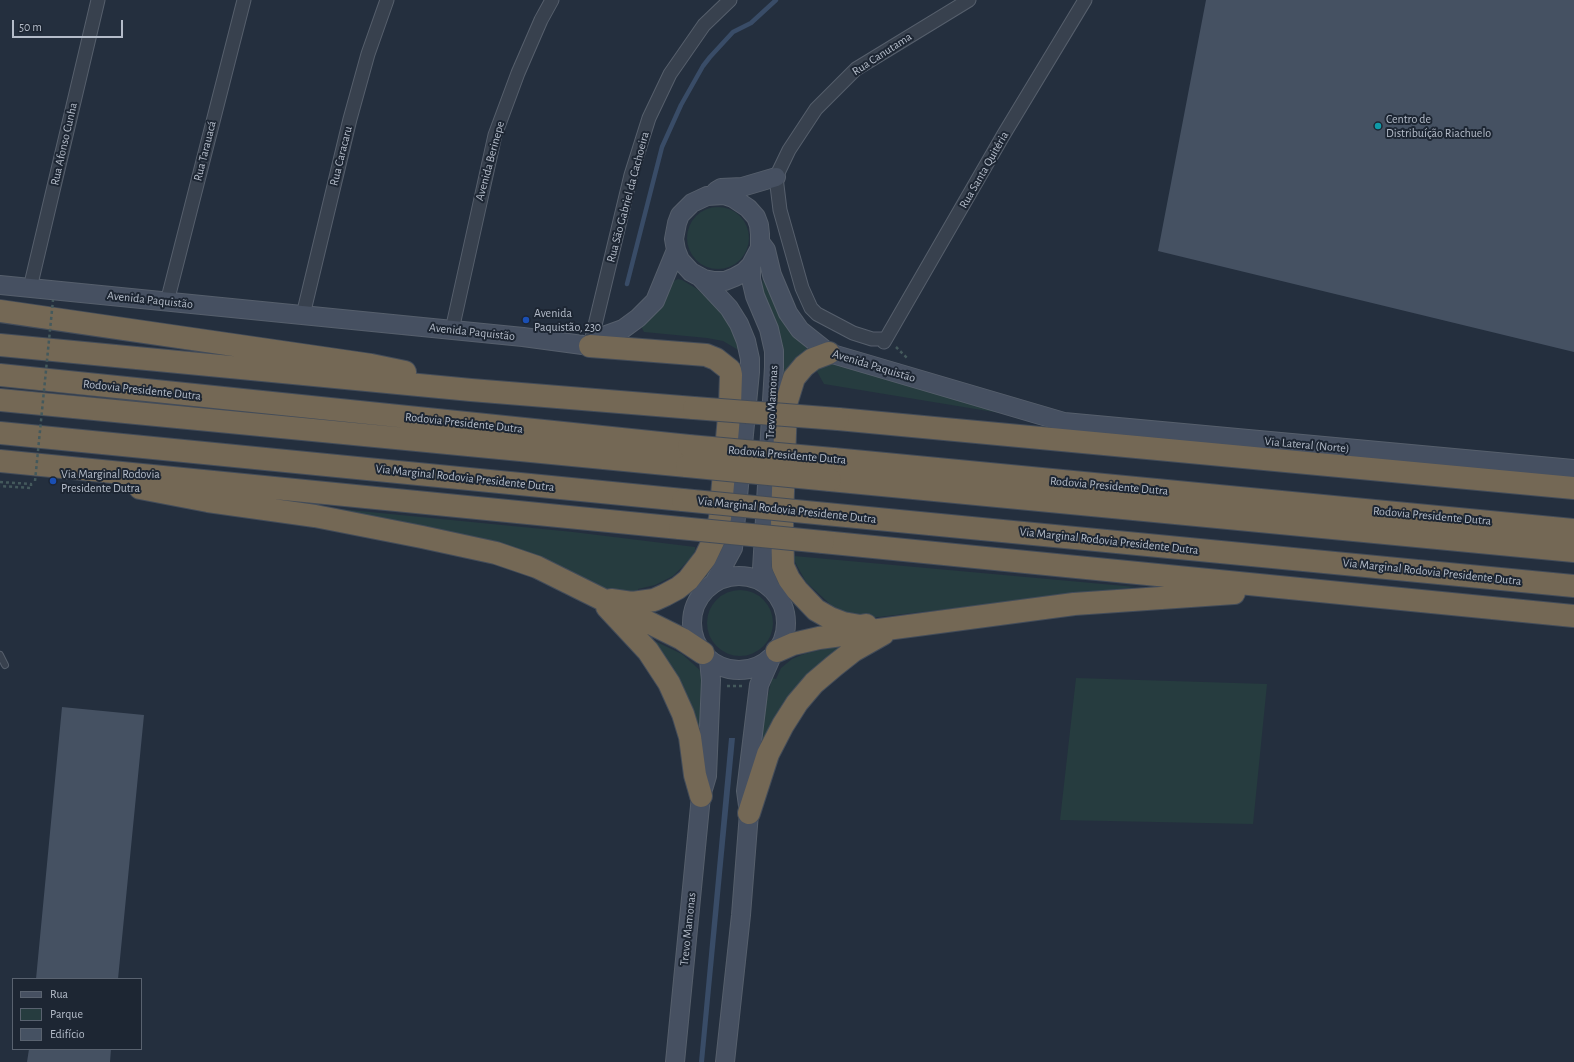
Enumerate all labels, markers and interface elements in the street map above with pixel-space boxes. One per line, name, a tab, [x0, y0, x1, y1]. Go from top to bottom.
scale bar	[14, 12, 125, 38]
text: 50 m	[19, 21, 42, 33]
street label: Rua Canutama	[849, 29, 915, 79]
street label: Rua Afonso Cunha	[47, 101, 81, 187]
place label: Centro de Distribuíção Riachuelo	[1386, 112, 1491, 140]
street label: Rua Tarauacá	[191, 119, 219, 183]
street label: Avenida Berinepe	[472, 120, 508, 202]
marker: Centro de Distribuíção Riachuelo	[1373, 121, 1383, 131]
street label: Rua Caracaru	[327, 125, 355, 187]
street label: Rua Santa Quitéria	[956, 129, 1012, 211]
street label: Rua São Gabriel da Cachoeira	[604, 130, 652, 264]
street label: Avenida Paquistão	[106, 288, 194, 312]
place label: Avenida Paquistão, 230	[534, 306, 601, 334]
marker: Avenida Paquistão, 230	[521, 315, 531, 325]
street label: Avenida Paquistão	[428, 320, 516, 344]
street label: Avenida Paquistão	[831, 347, 917, 385]
street label: Trevo Mamonas	[763, 365, 781, 439]
street label: Rodovia Presidente Dutra	[82, 377, 202, 403]
street label: Rodovia Presidente Dutra	[404, 410, 524, 436]
street label: Via Lateral (Norte)	[1264, 434, 1350, 456]
street label: Rodovia Presidente Dutra	[727, 443, 847, 467]
street label: Via Marginal Rodovia Presidente Dutra	[375, 461, 555, 495]
place label: Via Marginal Rodovia Presidente Dutra	[61, 467, 160, 495]
street label: Rodovia Presidente Dutra	[1049, 474, 1169, 498]
marker: Via Marginal Rodovia Presidente Dutra	[48, 476, 58, 486]
street label: Via Marginal Rodovia Presidente Dutra	[697, 493, 877, 527]
street label: Rodovia Presidente Dutra	[1372, 504, 1492, 528]
street label: Via Marginal Rodovia Presidente Dutra	[1019, 524, 1199, 558]
street label: Via Marginal Rodovia Presidente Dutra	[1342, 555, 1522, 589]
street label: Trevo Mamonas	[677, 892, 699, 966]
legend	[12, 978, 142, 1050]
text: Rua	[50, 988, 68, 1000]
text: Parque	[50, 1008, 83, 1020]
text: Edifício	[50, 1028, 85, 1040]

